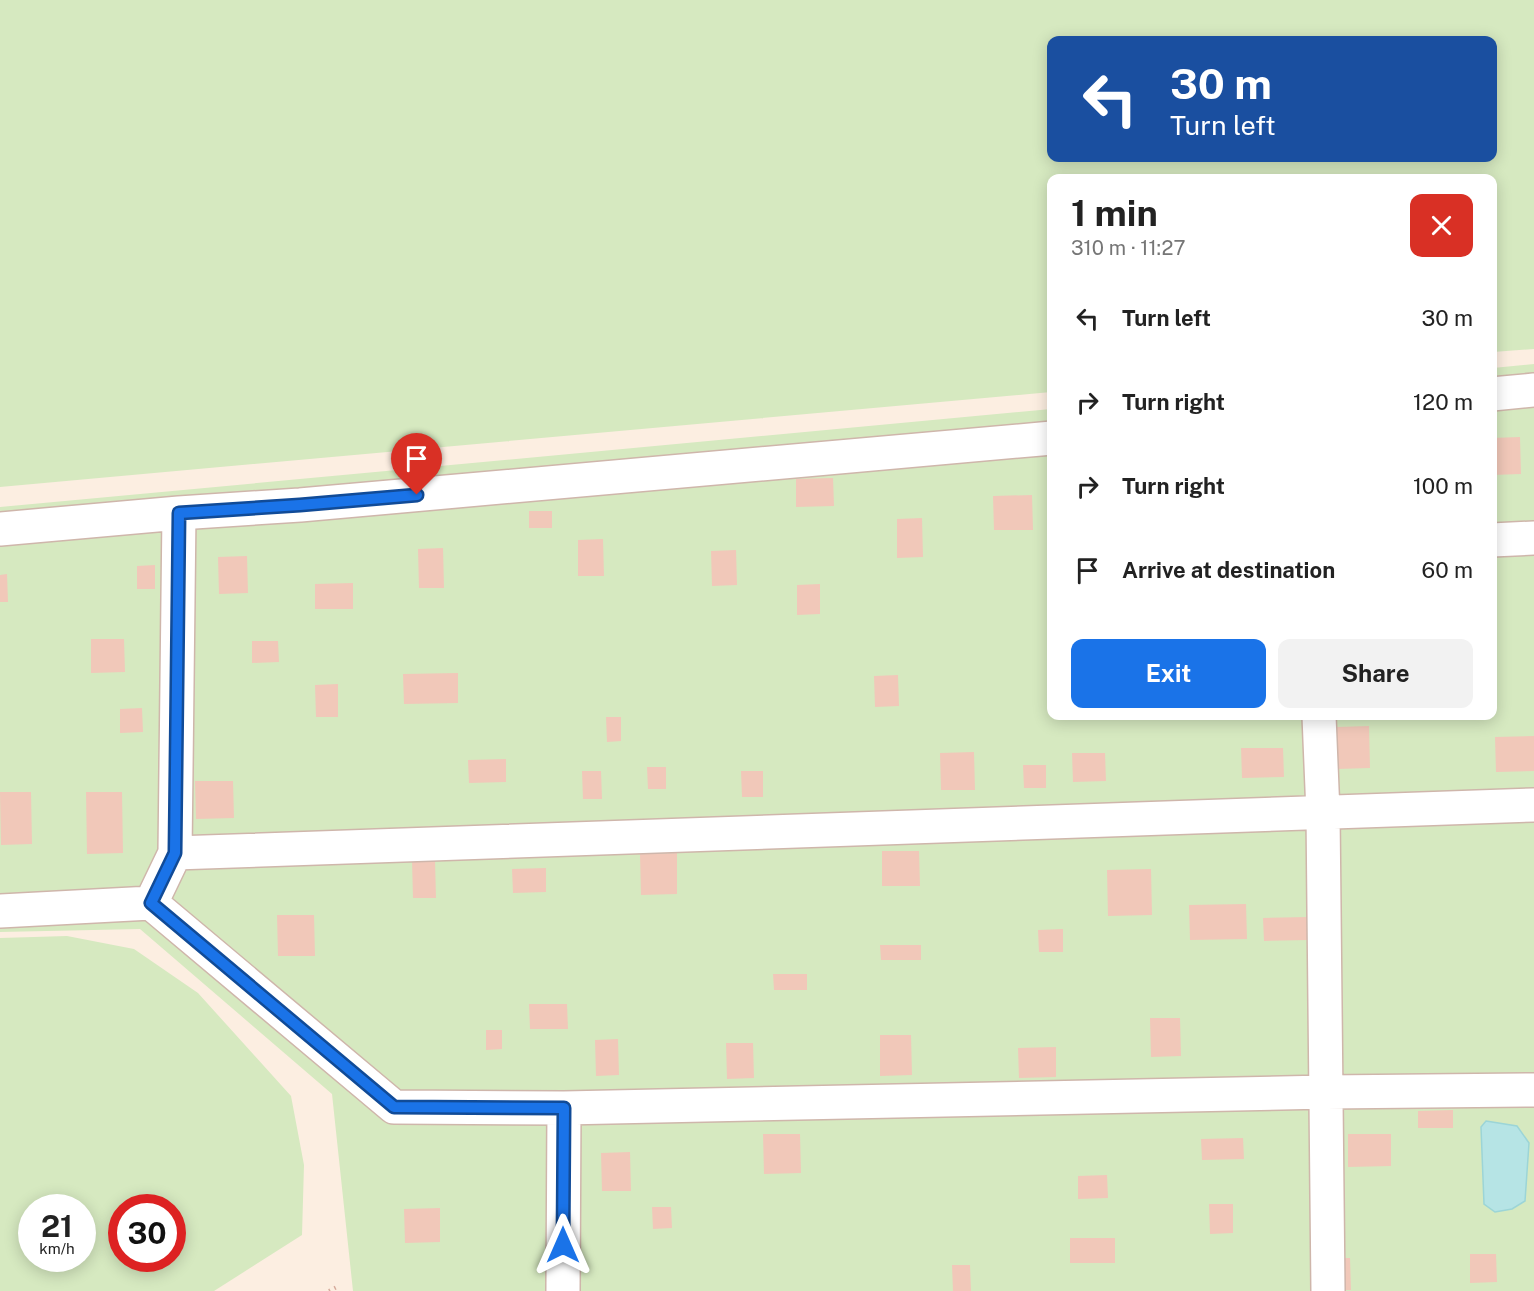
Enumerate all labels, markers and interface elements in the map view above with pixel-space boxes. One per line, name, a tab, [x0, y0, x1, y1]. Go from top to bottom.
text: 30 m	[1170, 59, 1272, 108]
icon: left	[1071, 60, 1149, 138]
text: Turn left	[1170, 109, 1276, 141]
text: 1 min	[1071, 192, 1158, 234]
button: close	[1410, 194, 1473, 257]
text: 310 m · 11:27	[1071, 236, 1185, 260]
icon: left	[1071, 302, 1104, 335]
text: Turn left	[1122, 305, 1211, 331]
text: 30 m	[1421, 305, 1473, 331]
icon: right	[1071, 386, 1104, 419]
text: Turn right	[1122, 389, 1225, 415]
text: 120 m	[1413, 389, 1473, 415]
pin	[391, 433, 442, 495]
icon: arrive	[400, 442, 433, 475]
icon: right	[1071, 470, 1104, 503]
text: Turn right	[1122, 473, 1225, 499]
text: 100 m	[1413, 473, 1473, 499]
icon: arrive	[1071, 554, 1104, 587]
text: Arrive at destination	[1122, 557, 1335, 583]
text: 60 m	[1422, 557, 1473, 583]
button: Exit	[1071, 639, 1266, 708]
button: Share	[1278, 639, 1473, 708]
speed limit sign: 30	[108, 1194, 186, 1272]
text: 21	[41, 1208, 73, 1244]
position arrow	[531, 1213, 595, 1277]
text: km/h	[39, 1240, 75, 1257]

